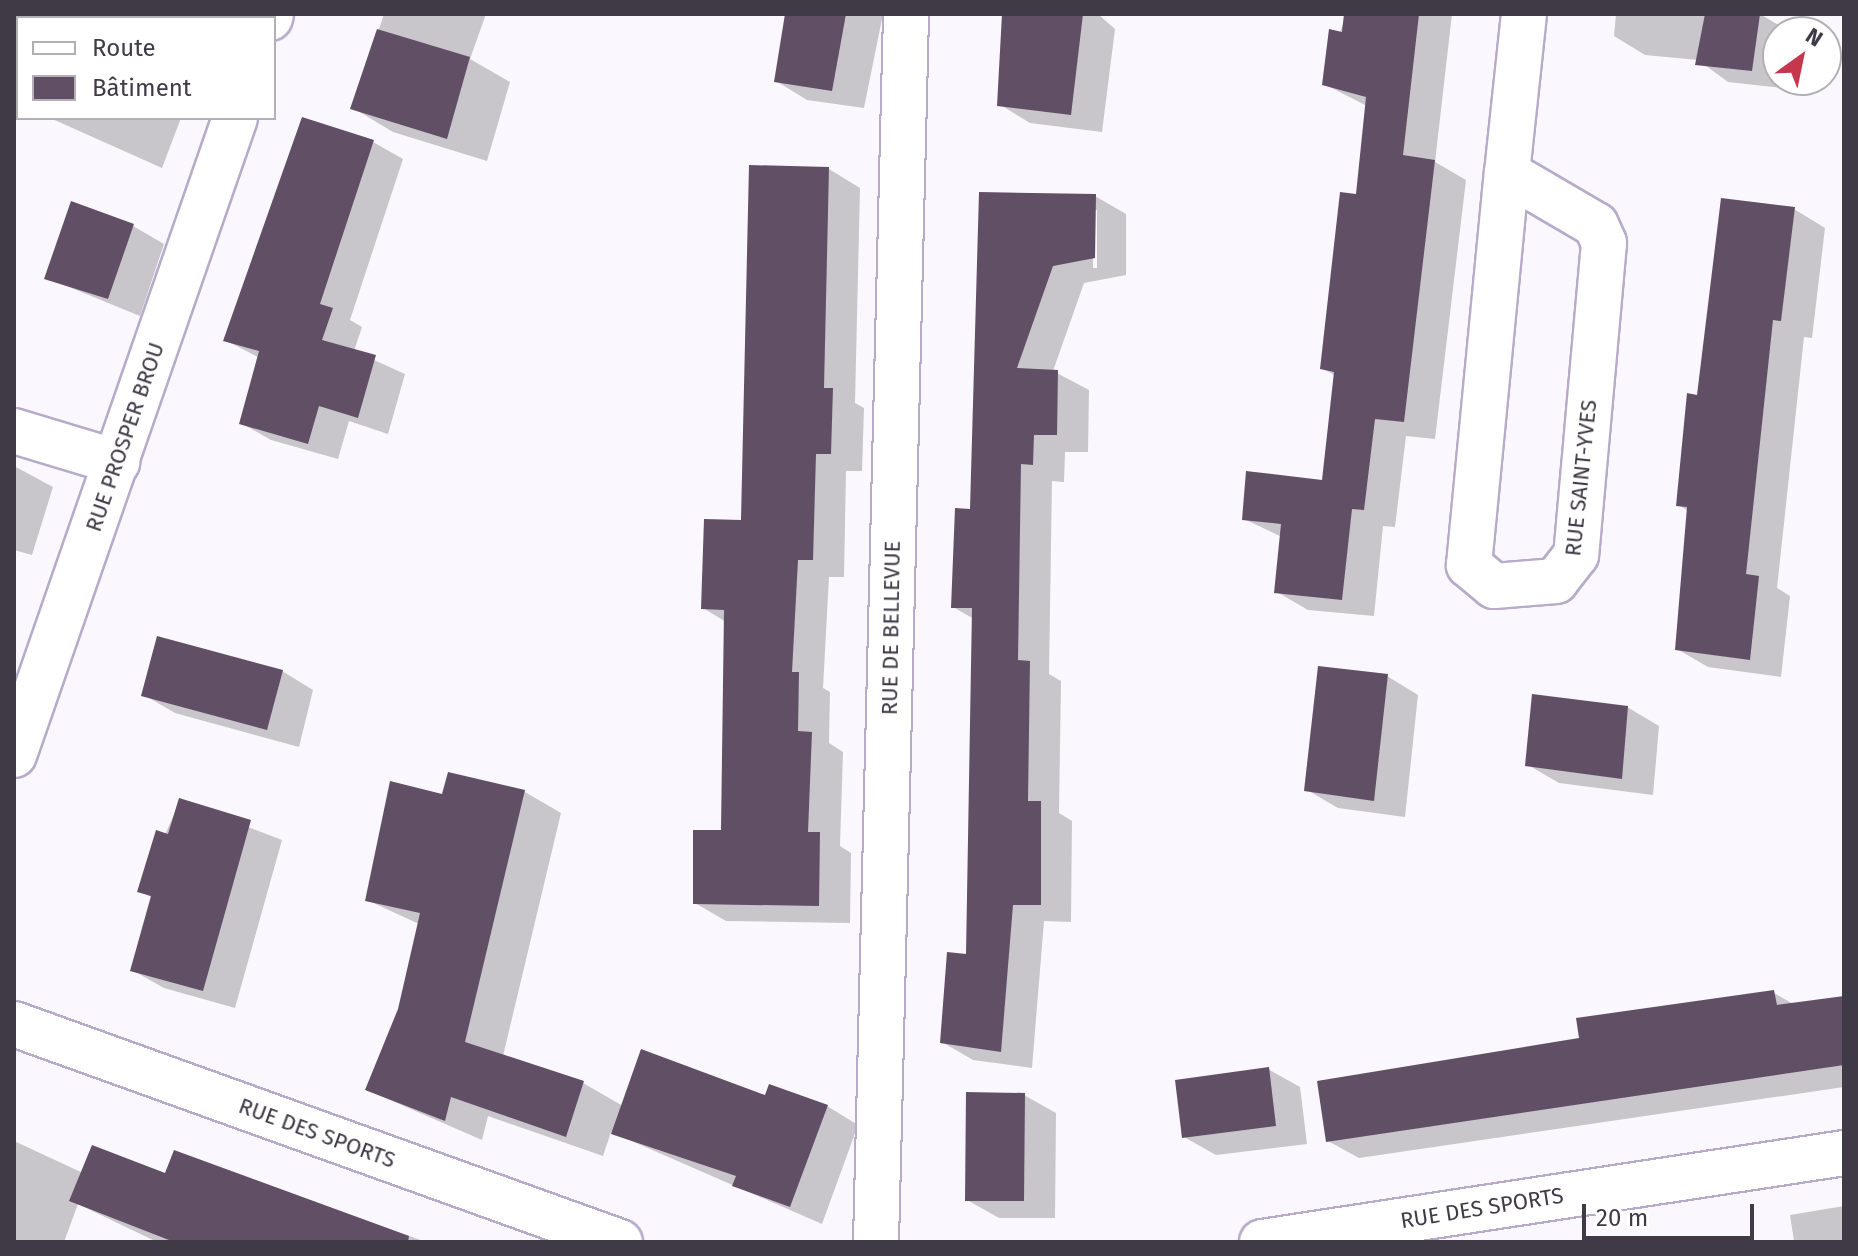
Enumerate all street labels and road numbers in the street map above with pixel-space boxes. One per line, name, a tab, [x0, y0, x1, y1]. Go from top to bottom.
street label: RUE PROSPER BROU	[80, 339, 170, 535]
street label: RUE SAINT-YVES	[1560, 398, 1602, 558]
street label: RUE DE BELLEVUE	[876, 541, 906, 715]
street label: RUE DES SPORTS	[235, 1092, 399, 1174]
street label: RUE DES SPORTS	[1399, 1182, 1565, 1234]

